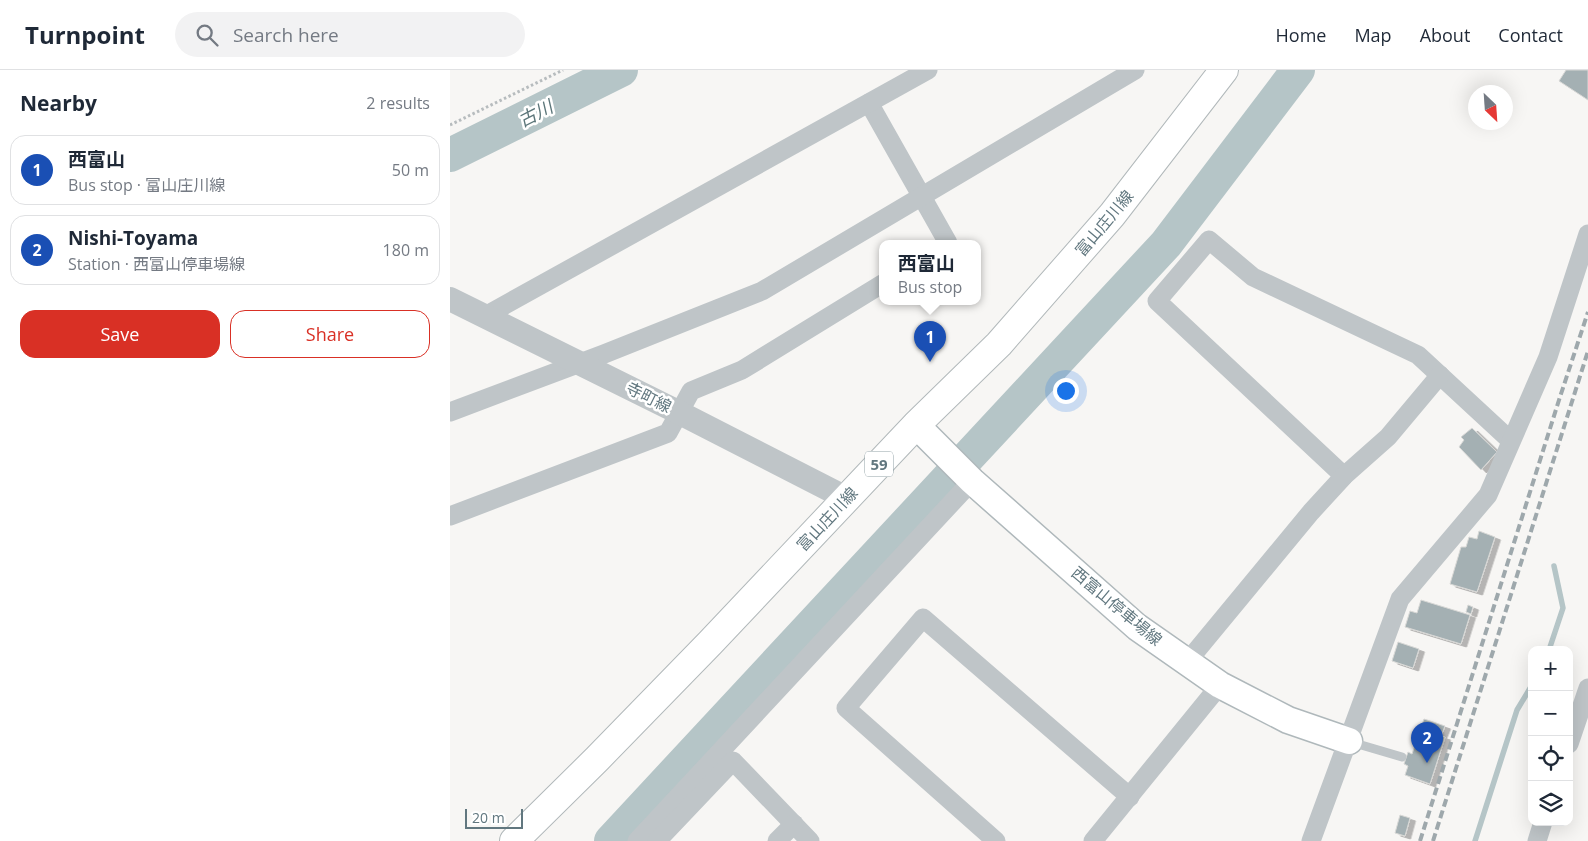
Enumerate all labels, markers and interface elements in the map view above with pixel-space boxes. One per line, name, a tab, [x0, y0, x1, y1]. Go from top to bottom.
search box	[175, 12, 525, 57]
text: Turnpoint	[25, 18, 145, 51]
icon: search	[193, 21, 221, 49]
text: Search here	[233, 22, 339, 48]
text: Home	[1276, 23, 1326, 47]
text: Map	[1354, 23, 1392, 47]
text: About	[1420, 23, 1470, 47]
text: Contact	[1498, 23, 1563, 47]
north arrow	[1468, 85, 1513, 130]
text: Nearby	[20, 89, 97, 117]
text: 2 results	[366, 92, 430, 114]
water label: 古川	[514, 93, 558, 132]
text: 西富山	[68, 146, 125, 172]
text: 1	[32, 159, 42, 181]
text: 50 m	[392, 159, 429, 181]
text: Bus stop · 富山庄川線	[68, 174, 225, 196]
street label: 富山庄川線	[1070, 185, 1138, 261]
text: Nishi-Toyama	[68, 225, 198, 251]
text: 2	[32, 239, 42, 261]
text: 180 m	[383, 239, 429, 261]
popup	[879, 240, 981, 305]
text: 西富山	[898, 250, 955, 276]
text: Station · 西富山停車場線	[68, 253, 245, 275]
text: Bus stop	[898, 276, 962, 298]
button: Save	[20, 310, 220, 358]
button: Share	[230, 310, 430, 358]
pin: 1	[914, 321, 946, 362]
street label: 寺町線	[623, 377, 675, 417]
your location	[1053, 378, 1079, 404]
road number: 59	[865, 452, 893, 476]
street label: 富山庄川線	[792, 482, 862, 556]
street label: 西富山停車場線	[1067, 562, 1167, 650]
map controls	[1528, 646, 1573, 826]
button: +	[1528, 646, 1573, 691]
button: −	[1528, 691, 1573, 736]
pin: 2	[1411, 722, 1443, 763]
button: locate	[1528, 736, 1573, 781]
button: layers	[1528, 781, 1573, 826]
scale bar	[465, 806, 522, 829]
text: 20 m	[472, 808, 505, 827]

